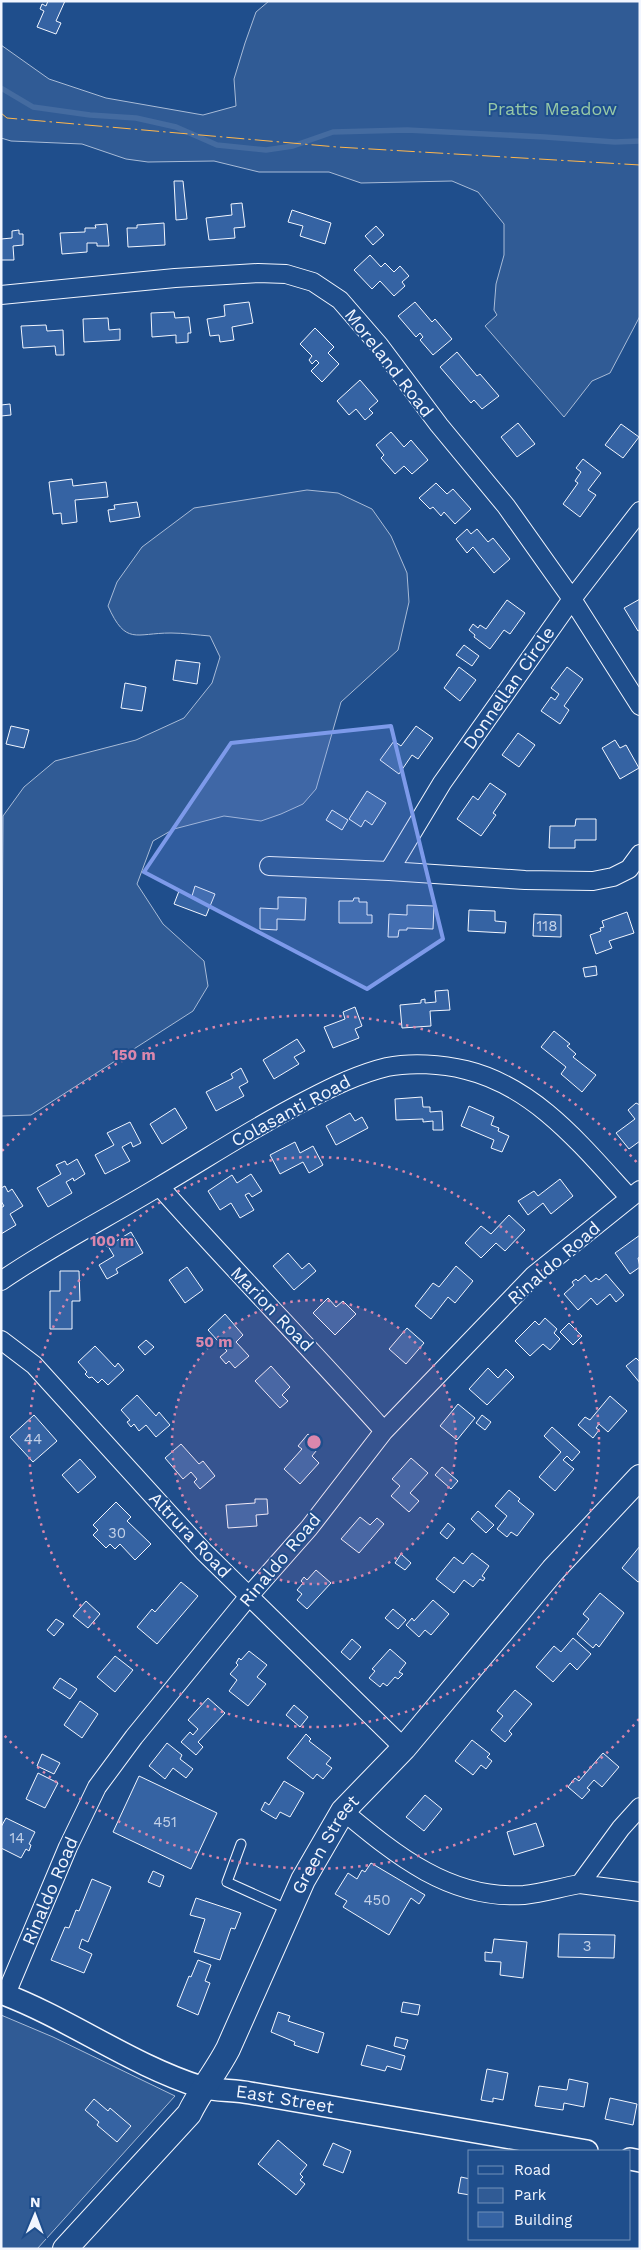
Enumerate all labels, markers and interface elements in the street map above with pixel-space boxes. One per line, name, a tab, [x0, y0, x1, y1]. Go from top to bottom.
park label: Pratts Meadow	[487, 98, 617, 119]
street label: Moreland Road	[341, 304, 438, 421]
street label: Donnellan Circle	[458, 622, 559, 753]
house number: 118	[537, 917, 557, 935]
text: 150 m	[112, 1046, 156, 1064]
street label: Colasanti Road	[228, 1070, 354, 1151]
street label: Rinaldo Road	[503, 1217, 604, 1308]
text: 100 m	[90, 1232, 134, 1250]
street label: Marion Road	[227, 1262, 318, 1355]
text: 50 m	[196, 1333, 232, 1351]
house number: 44	[24, 1430, 42, 1448]
centre of rings	[305, 1433, 323, 1451]
street label: Altrura Road	[145, 1487, 236, 1582]
street label: Rinaldo Road	[234, 1509, 325, 1611]
house number: 30	[108, 1524, 126, 1542]
street label: Green Street	[287, 1790, 363, 1897]
house number: 451	[153, 1813, 177, 1831]
house number: 14	[9, 1829, 25, 1847]
street label: Rinaldo Road	[17, 1833, 82, 1948]
house number: 450	[363, 1891, 391, 1909]
house number: 3	[583, 1937, 591, 1955]
street label: East Street	[235, 2080, 336, 2117]
legend	[468, 2150, 631, 2240]
text: Road	[514, 2161, 551, 2179]
text: Park	[514, 2186, 547, 2204]
north arrow	[10, 2190, 60, 2240]
text: N	[30, 2194, 41, 2210]
text: Building	[514, 2211, 572, 2229]

